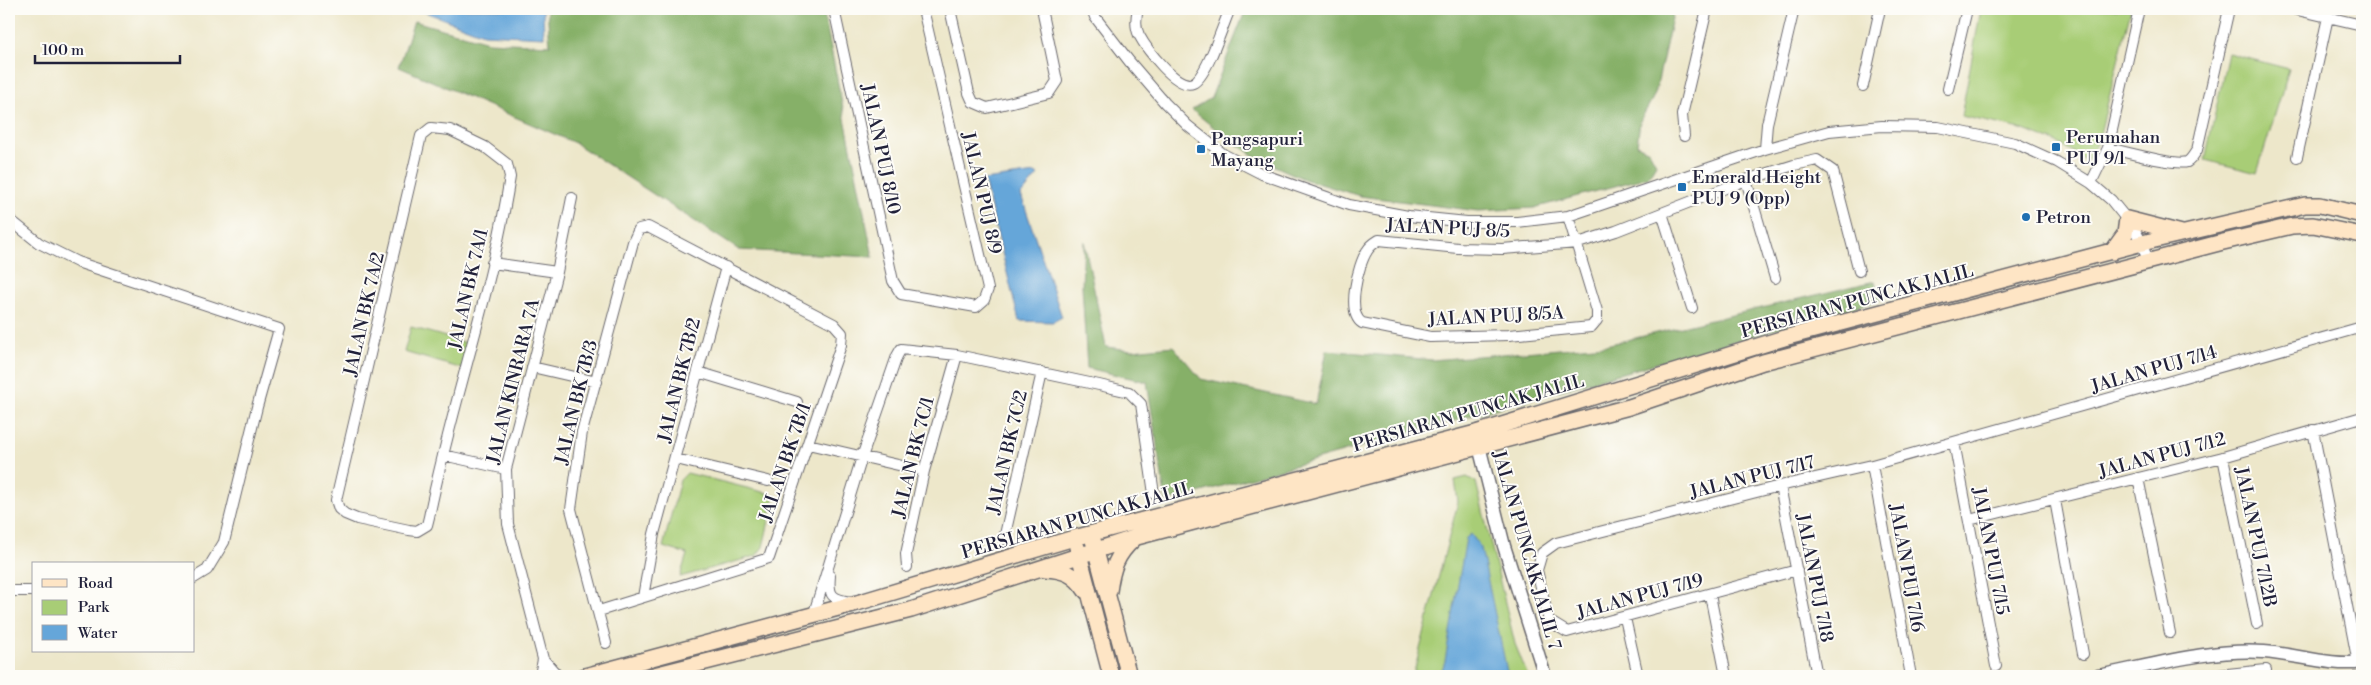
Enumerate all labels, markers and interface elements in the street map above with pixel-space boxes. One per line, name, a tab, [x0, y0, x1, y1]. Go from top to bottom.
scale bar	[35, 32, 180, 64]
text: 100 m	[42, 41, 84, 60]
street label: JALAN PUJ 8/10	[855, 81, 906, 217]
place label: Perumahan PUJ 9/1	[2066, 126, 2161, 170]
place label: Pangsapuri Mayang	[1211, 128, 1303, 172]
street label: JALAN PUJ 8/9	[956, 129, 1007, 257]
marker: Perumahan PUJ 9/1	[2050, 141, 2062, 153]
marker: Pangsapuri Mayang	[1195, 143, 1207, 155]
place label: Emerald Height PUJ 9 (Opp)	[1692, 166, 1822, 210]
marker: Emerald Height PUJ 9 (Opp)	[1676, 181, 1688, 193]
place label: Petron	[2036, 206, 2091, 229]
marker: Petron	[2020, 211, 2032, 223]
street label: JALAN PUJ 8/5	[1384, 214, 1511, 243]
street label: JALAN BK 7A/1	[443, 226, 494, 353]
street label: JALAN BK 7A/2	[339, 250, 390, 379]
street label: PERSIARAN PUNCAK JALIL	[1738, 259, 1976, 344]
street label: JALAN KINRARA 7A	[482, 295, 545, 467]
street label: JALAN PUJ 8/5A	[1426, 301, 1565, 332]
street label: JALAN BK 7B/2	[653, 315, 706, 446]
street label: JALAN BK 7B/3	[550, 338, 603, 468]
street label: JALAN PUJ 7/14	[2088, 340, 2220, 399]
street label: PERSIARAN PUNCAK JALIL	[1350, 369, 1587, 458]
street label: JALAN BK 7C/2	[982, 388, 1033, 517]
street label: JALAN BK 7C/1	[887, 394, 940, 521]
street label: JALAN BK 7B/1	[754, 399, 817, 526]
street label: JALAN PUJ 7/12	[2095, 427, 2228, 484]
street label: JALAN PUNCAK JALIL 7	[1487, 447, 1566, 652]
street label: JALAN PUJ 7/17	[1686, 451, 1817, 504]
street label: JALAN PUJ 7/12B	[2229, 464, 2282, 609]
street label: PERSIARAN PUNCAK JALIL	[959, 476, 1196, 565]
street label: JALAN PUJ 7/15	[1967, 484, 2014, 617]
street label: JALAN PUJ 7/16	[1884, 501, 1929, 634]
street label: JALAN PUJ 7/18	[1791, 511, 1838, 644]
legend	[32, 562, 195, 652]
street label: JALAN PUJ 7/19	[1573, 569, 1706, 625]
text: Road	[78, 574, 113, 593]
text: Park	[78, 598, 110, 617]
text: Water	[77, 624, 118, 643]

